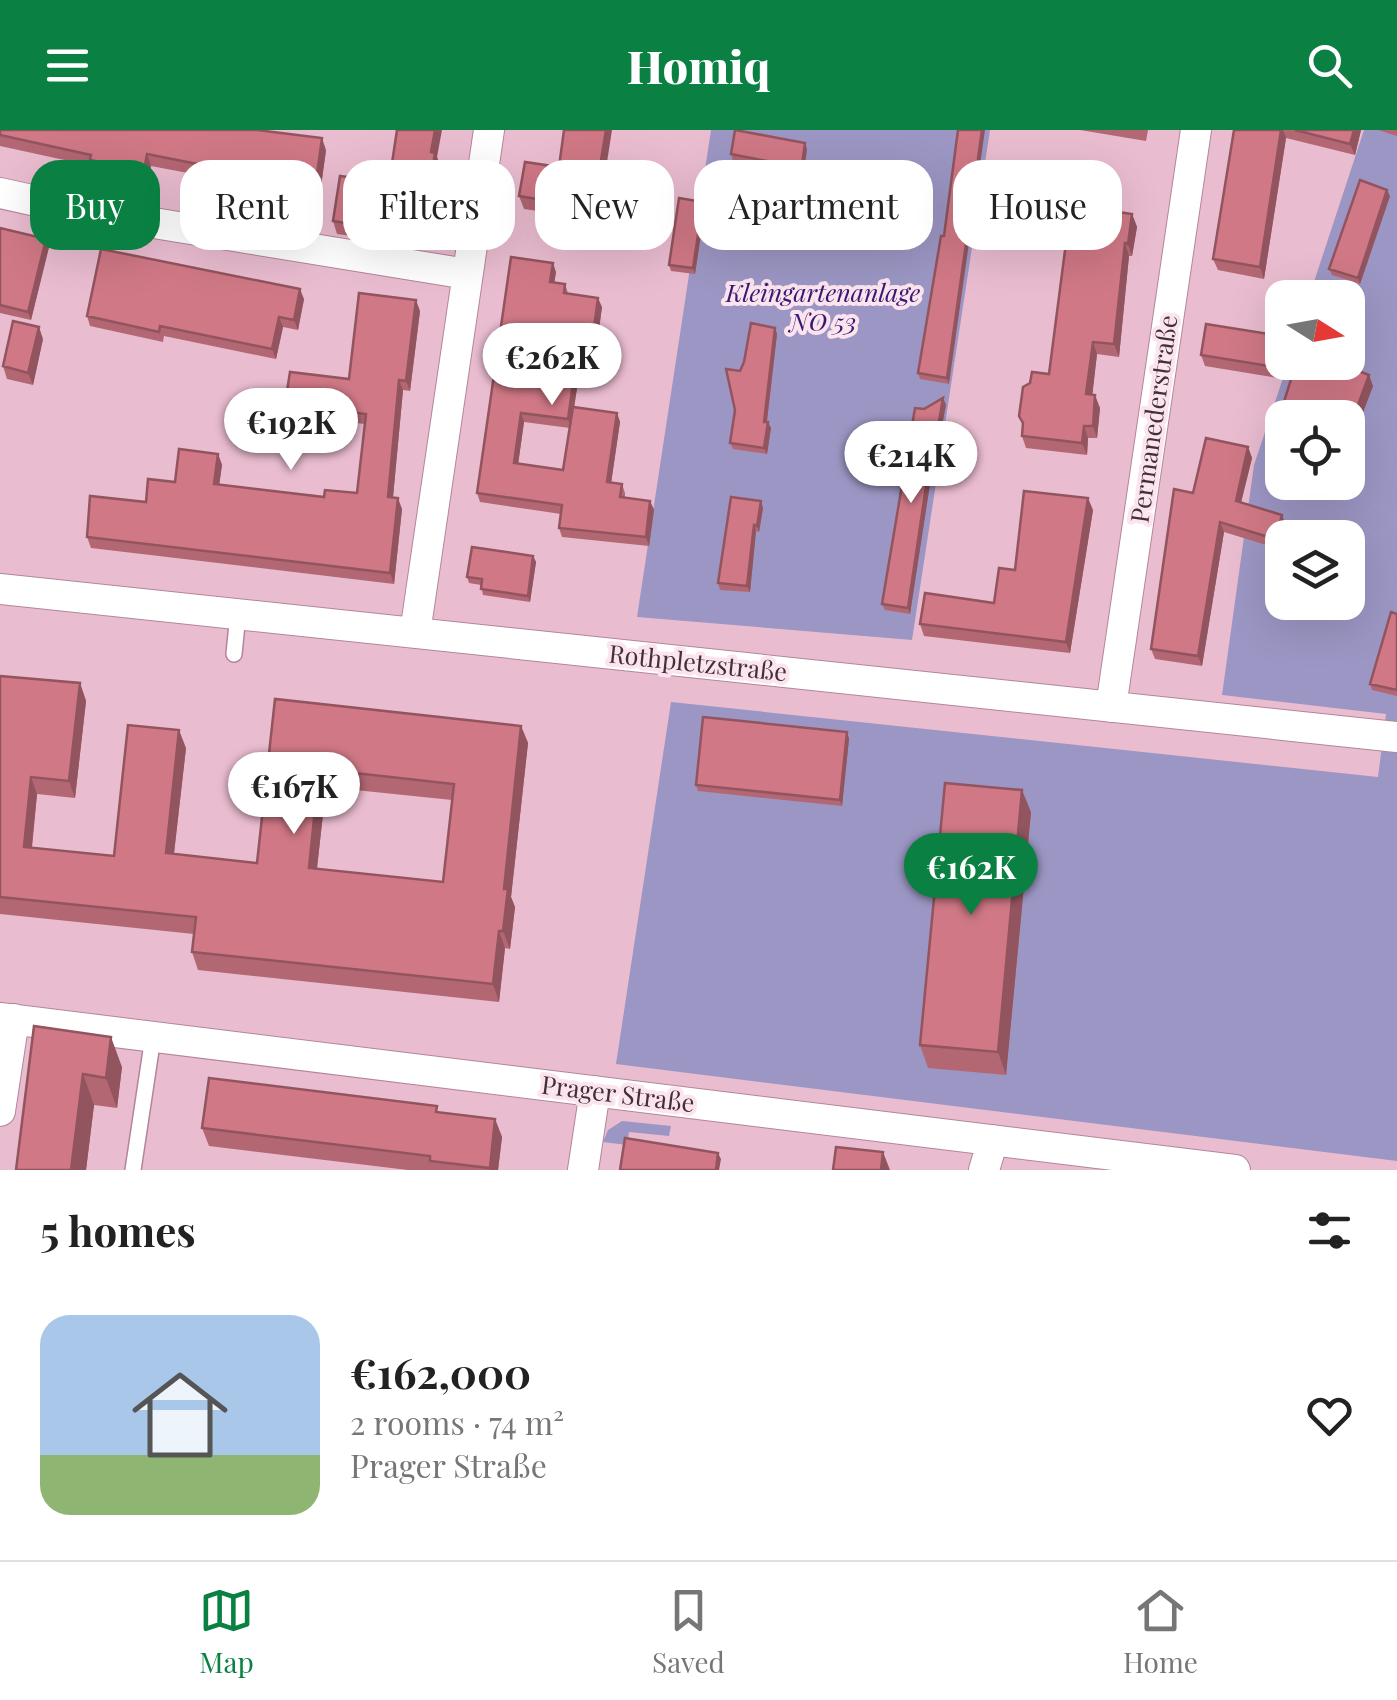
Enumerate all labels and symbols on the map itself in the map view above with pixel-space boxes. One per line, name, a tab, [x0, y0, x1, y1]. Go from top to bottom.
park label: Kleingartenanlage NO 53	[725, 275, 921, 337]
north arrow	[1265, 280, 1365, 380]
street label: Permanederstraße	[1122, 313, 1183, 525]
pin: €262K	[482, 323, 622, 408]
pin: €192K	[221, 388, 361, 473]
pin: €214K	[841, 421, 981, 506]
street label: Rothpletzstraße	[607, 636, 789, 687]
pin: €167K	[224, 752, 364, 837]
pin: €162K	[901, 833, 1041, 918]
street label: Prager Straße	[540, 1067, 697, 1118]

